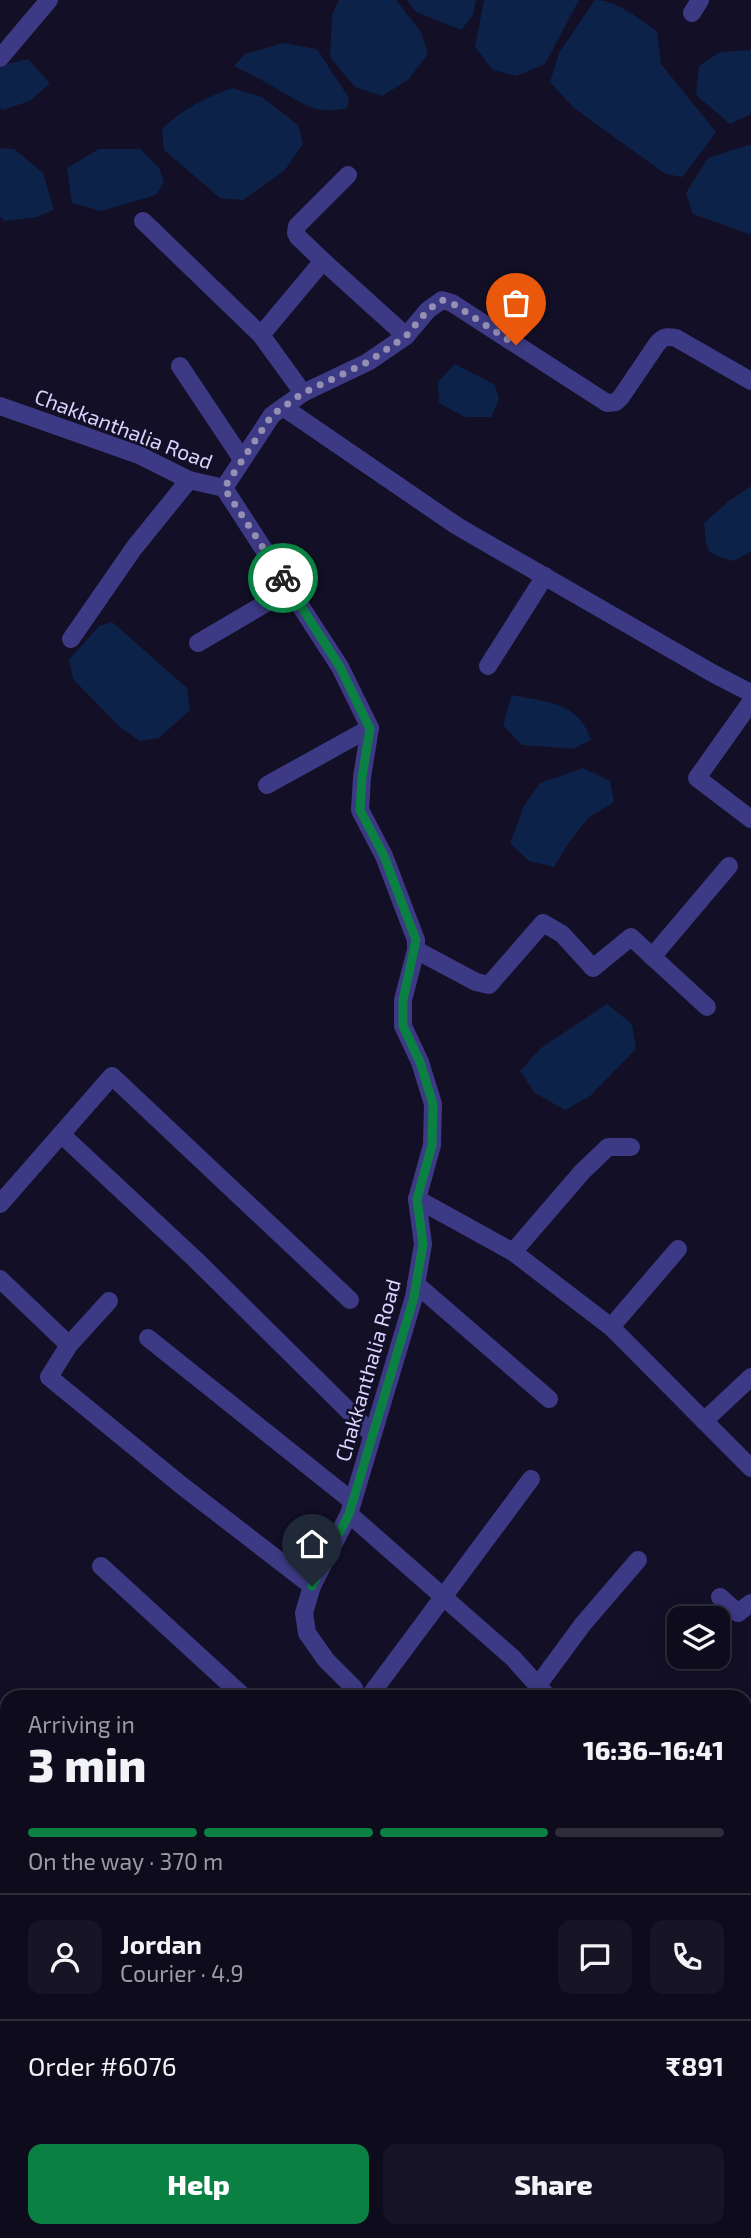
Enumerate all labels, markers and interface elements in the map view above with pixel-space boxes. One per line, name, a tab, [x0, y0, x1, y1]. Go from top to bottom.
pin	[486, 273, 546, 345]
icon: bag	[497, 284, 535, 322]
street label: Chakkanthalia Road	[32, 383, 216, 473]
courier	[248, 543, 318, 613]
icon: bike	[264, 559, 302, 597]
street label: Chakkanthalia Road	[329, 1276, 405, 1464]
pin	[282, 1514, 342, 1586]
icon: home	[293, 1525, 331, 1563]
map controls	[667, 1606, 730, 1669]
button: layers	[667, 1606, 730, 1669]
text: Arriving in	[28, 1710, 135, 1738]
text: 16:36–16:41	[583, 1734, 724, 1765]
text: 3 min	[28, 1736, 146, 1791]
text: On the way · 370 m	[28, 1847, 223, 1875]
button: person	[28, 1920, 102, 1994]
button: chat	[558, 1920, 632, 1994]
button: phone	[650, 1920, 724, 1994]
text: Jordan	[120, 1928, 202, 1959]
text: Courier · 4.9	[120, 1959, 244, 1987]
text: Order #6076	[28, 2050, 177, 2081]
text: ₹891	[666, 2050, 724, 2081]
button: Help	[28, 2144, 369, 2224]
button: Share	[383, 2144, 724, 2224]

